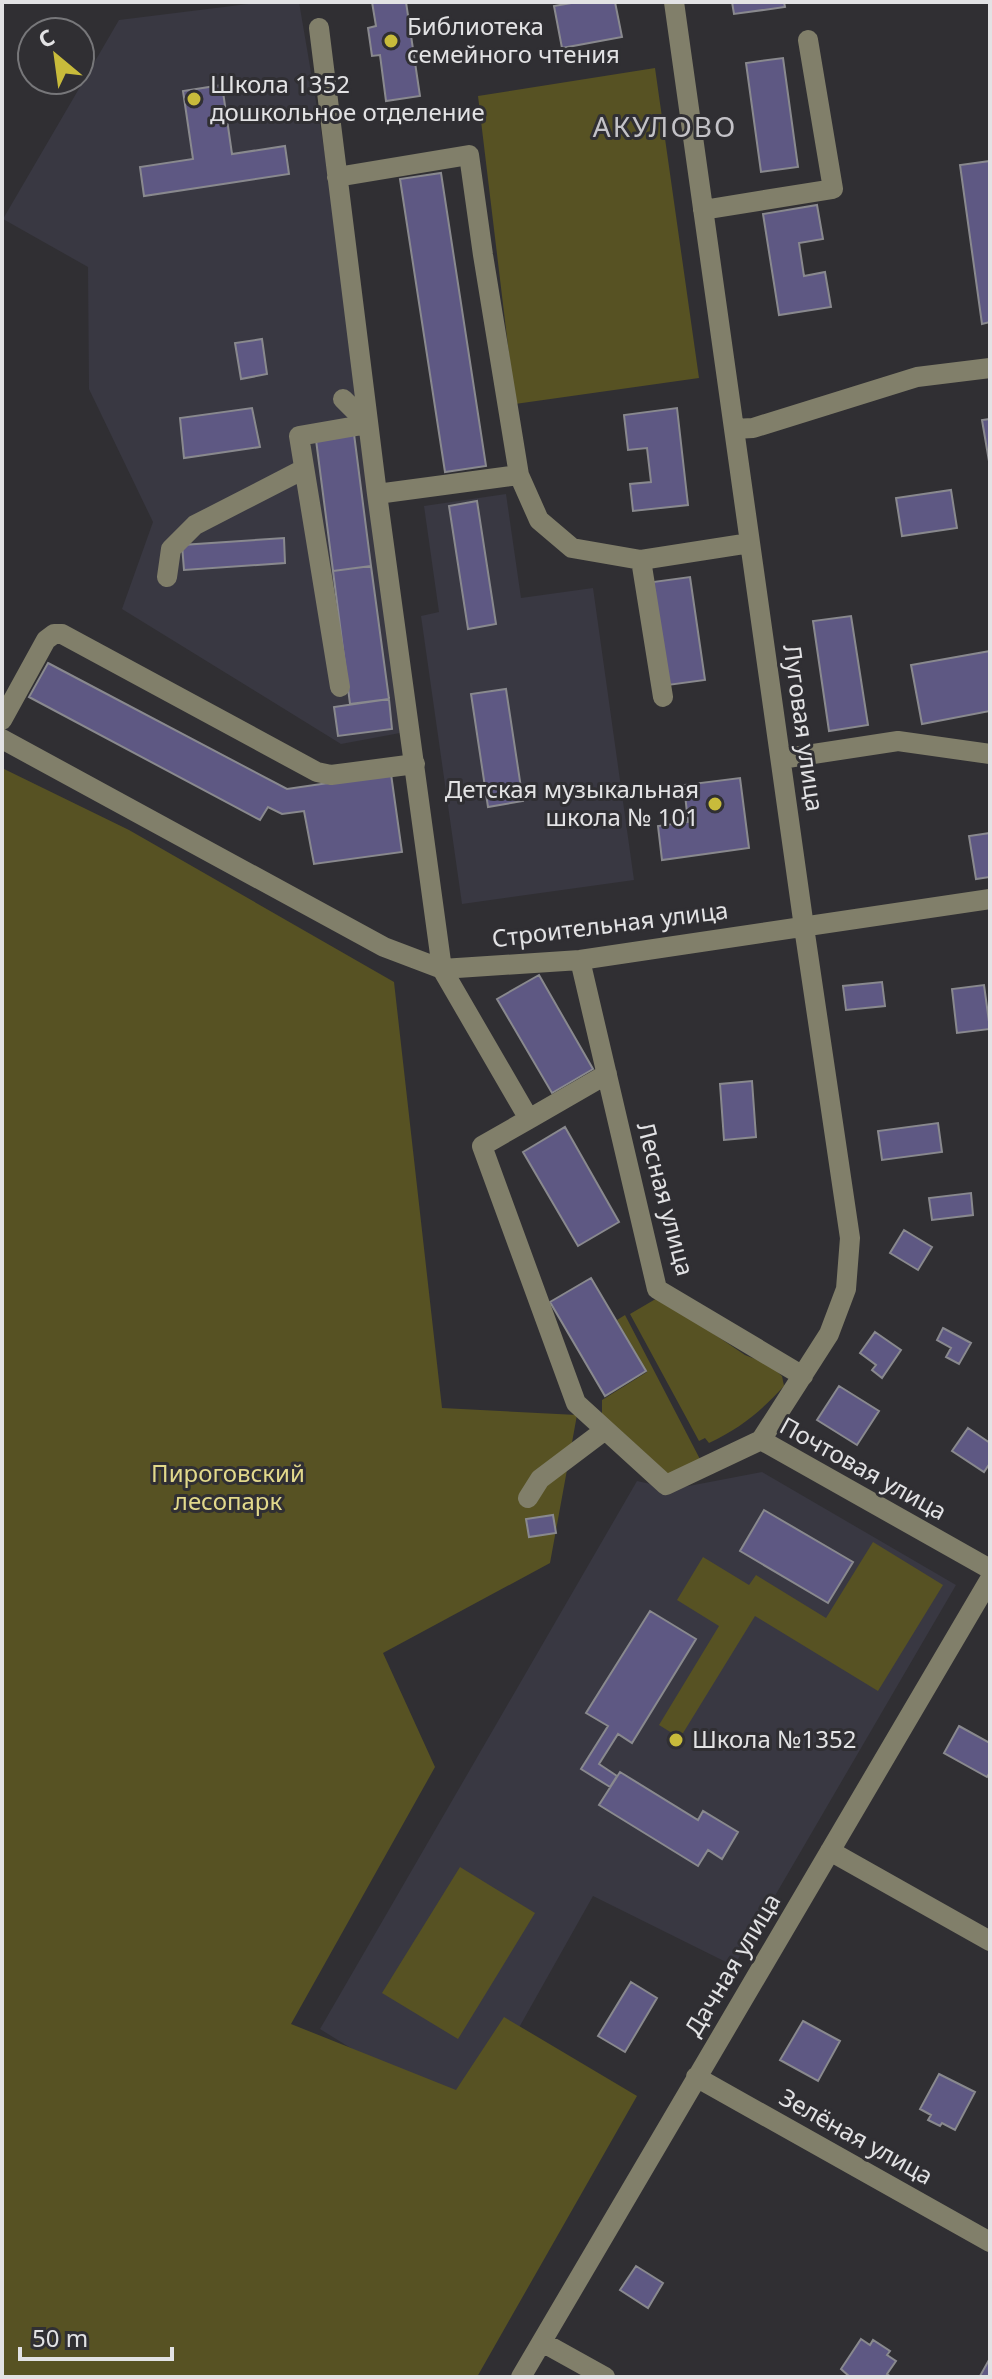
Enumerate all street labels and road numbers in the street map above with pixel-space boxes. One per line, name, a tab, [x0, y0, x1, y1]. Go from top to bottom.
street label: Луговая улица	[776, 642, 833, 814]
street label: Строительная улица	[490, 893, 730, 954]
street label: Лесная улица	[630, 1118, 703, 1279]
street label: Почтовая улица	[774, 1408, 953, 1527]
street label: Дачная улица	[676, 1887, 787, 2042]
street label: Зелёная улица	[774, 2080, 939, 2191]

